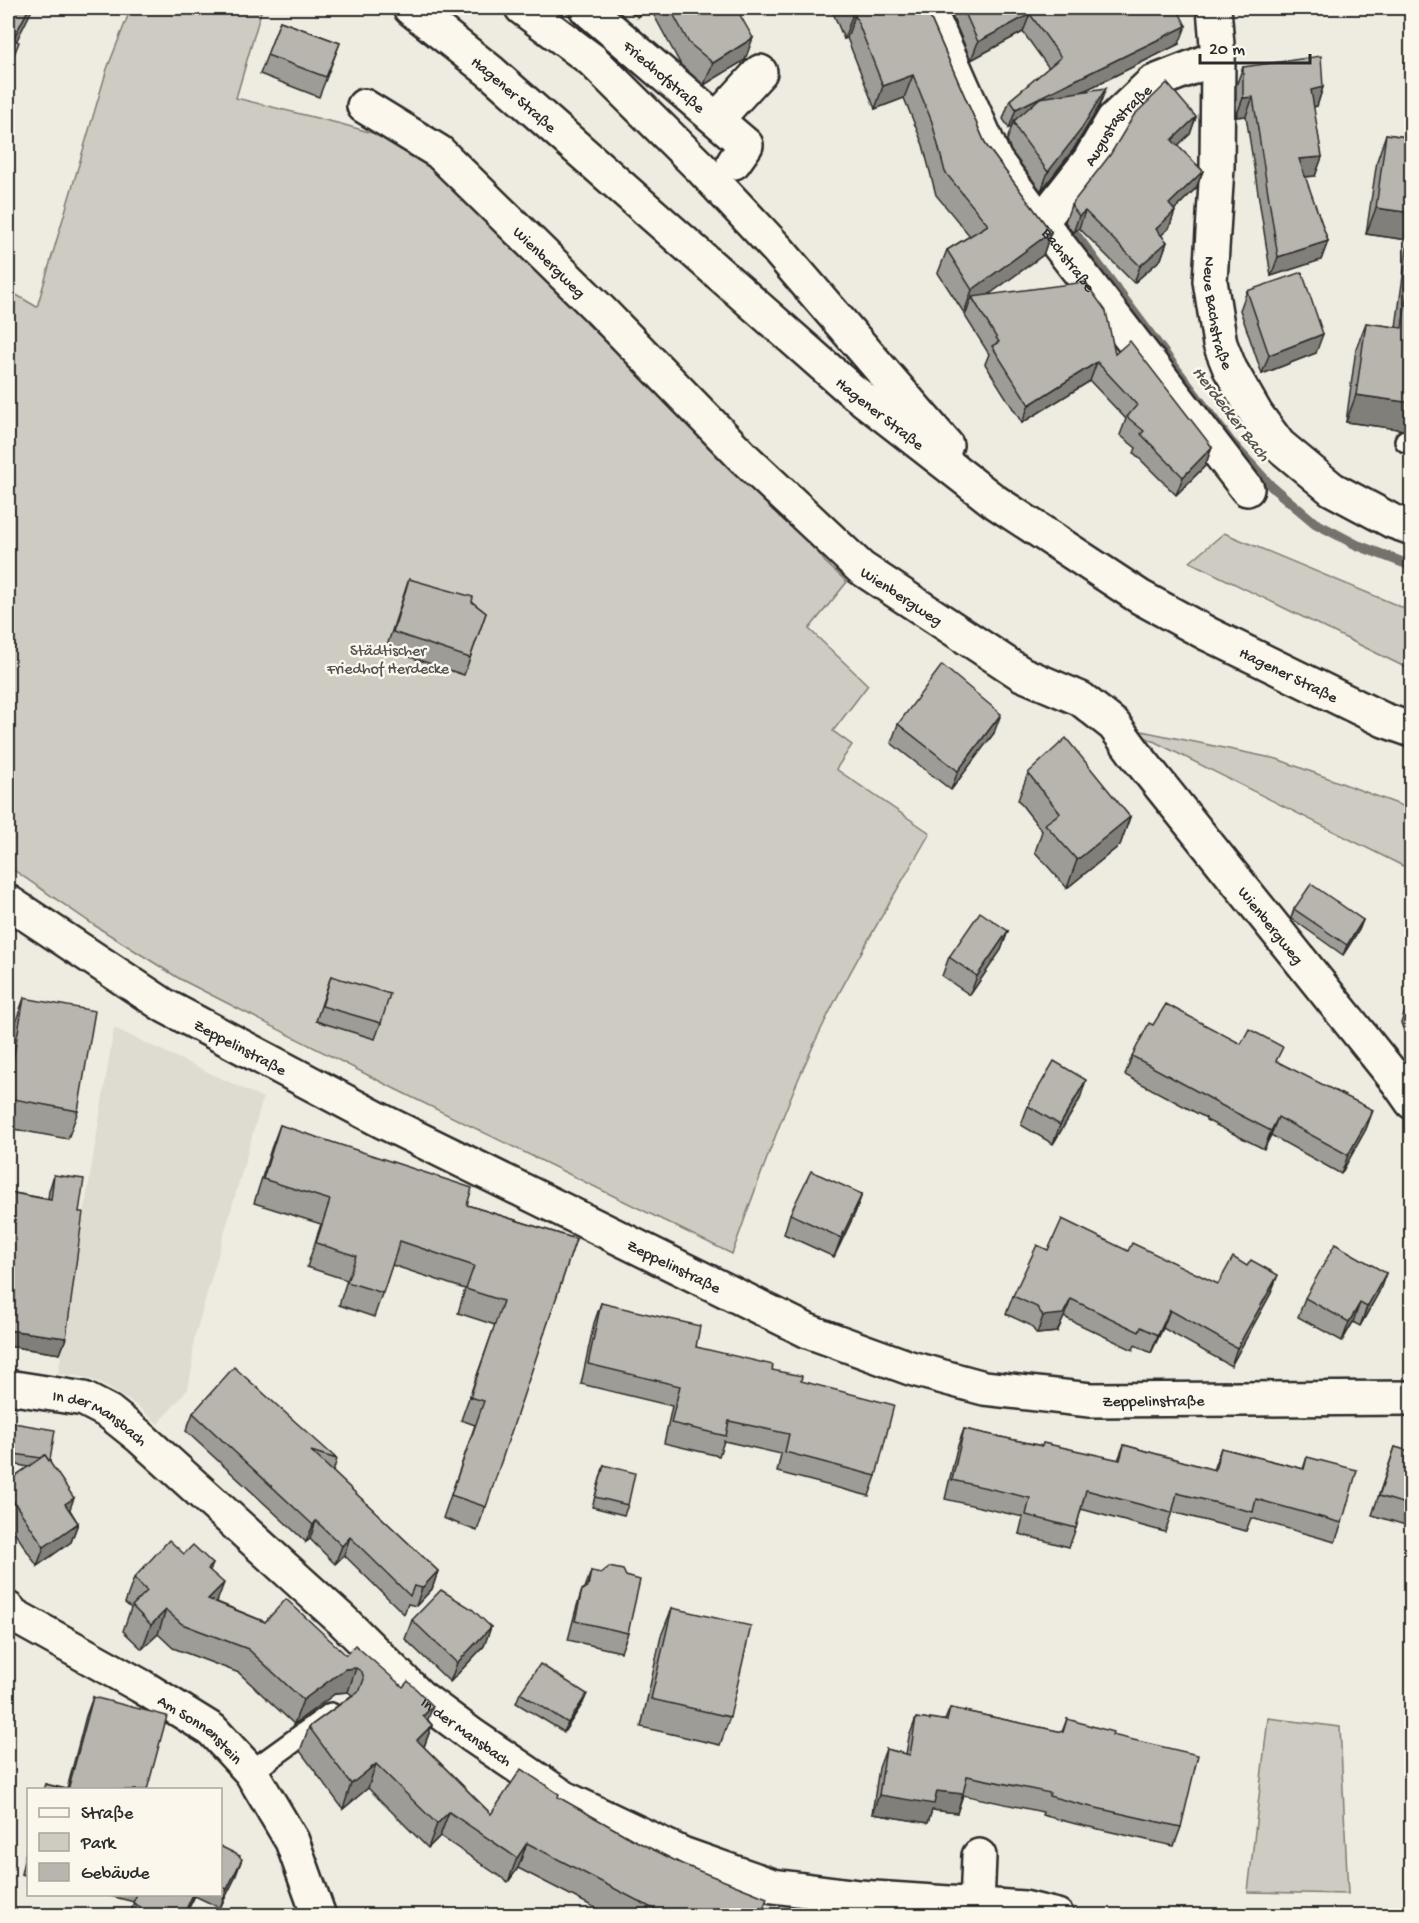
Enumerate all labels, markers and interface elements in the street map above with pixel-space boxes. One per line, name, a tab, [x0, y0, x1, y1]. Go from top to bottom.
scale bar	[1200, 27, 1310, 65]
street label: Friedhofstraße	[617, 37, 708, 119]
text: 20 m	[1209, 40, 1245, 61]
street label: Hagener Straße	[466, 54, 560, 139]
street label: Augustastraße	[1082, 82, 1158, 171]
street label: Wienbergweg	[508, 224, 588, 304]
street label: Bachstraße	[1035, 224, 1098, 298]
street label: Neue Bachstraße	[1197, 256, 1236, 374]
water label: Herdecker Bach	[1186, 363, 1274, 467]
street label: Hagener Straße	[830, 375, 927, 456]
street label: Wienbergweg	[856, 564, 945, 632]
park label: Städtischer Friedhof Herdecke	[326, 643, 450, 680]
street label: Hagener Straße	[1235, 645, 1341, 709]
street label: Wienbergweg	[1232, 884, 1306, 970]
street label: Zeppelinstraße	[189, 1017, 289, 1082]
street label: Zeppelinstraße	[623, 1237, 724, 1300]
street label: In der Mansbach	[51, 1388, 150, 1452]
street label: Zeppelinstraße	[1102, 1393, 1205, 1413]
street label: Am Sonnenstein	[153, 1693, 245, 1770]
street label: In der Mansbach	[416, 1695, 515, 1773]
legend	[27, 1788, 222, 1896]
text: Straße	[81, 1804, 134, 1825]
text: Park	[80, 1834, 117, 1855]
text: Gebäude	[81, 1864, 150, 1885]

